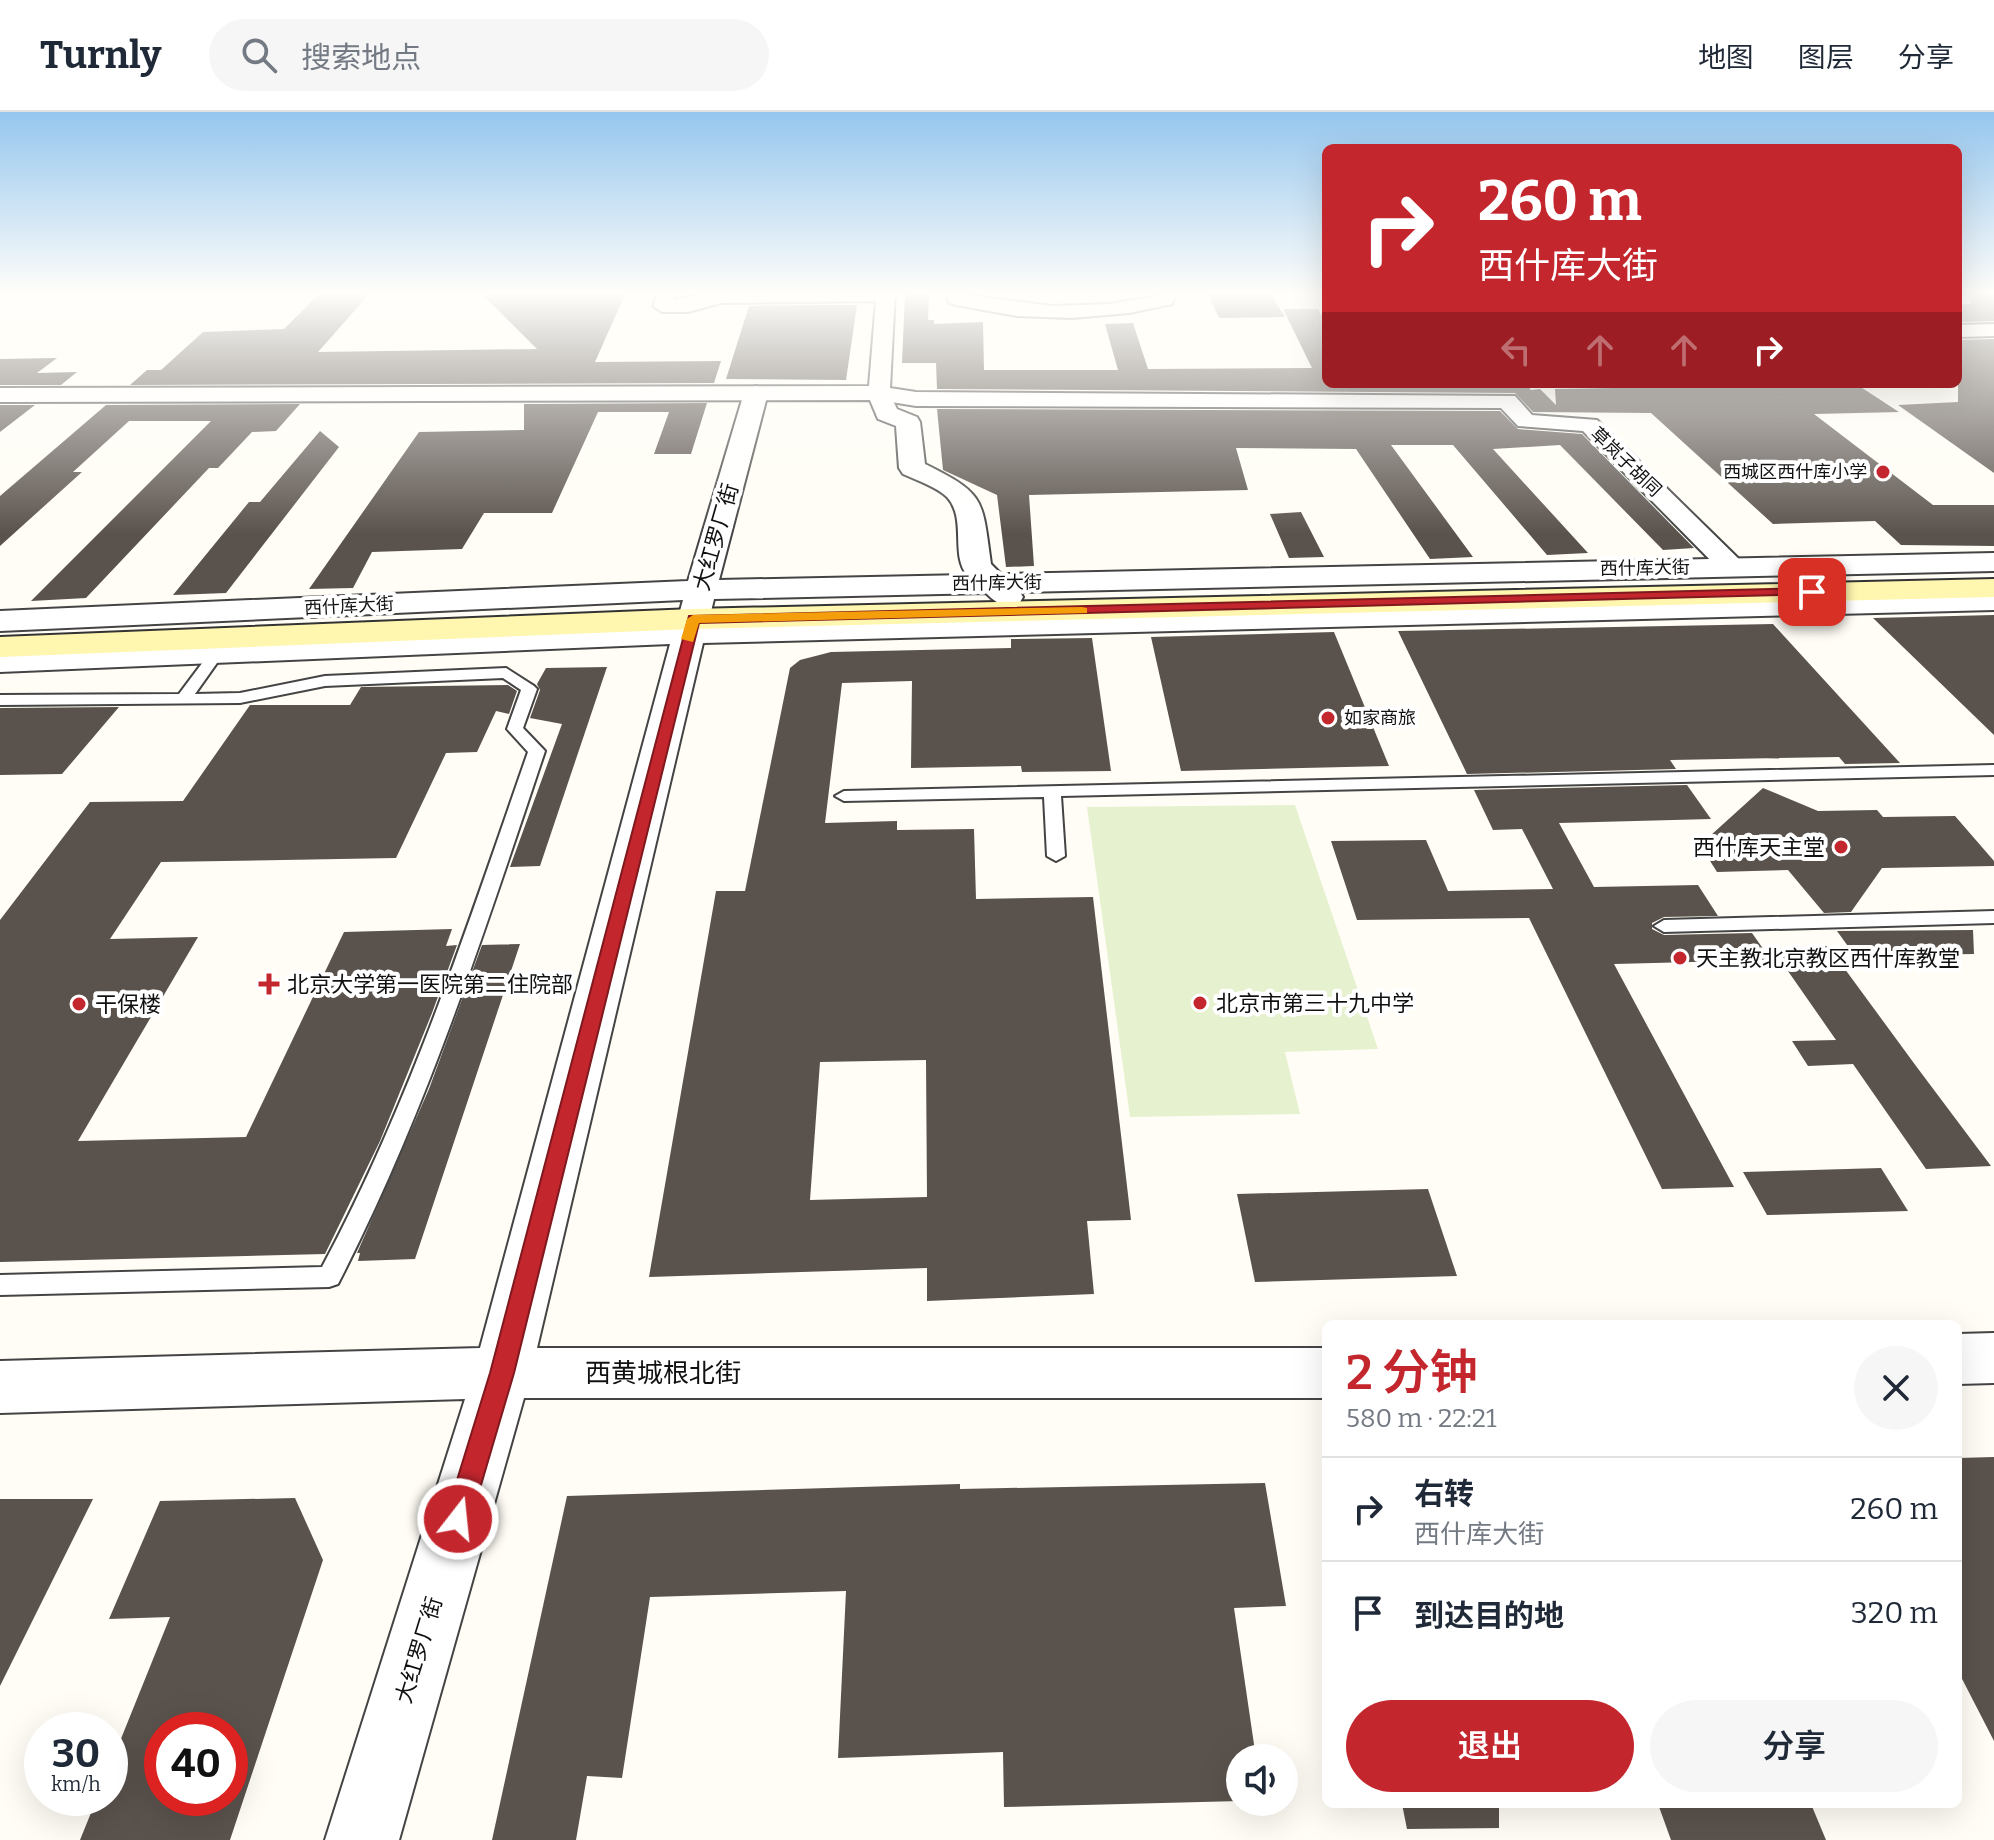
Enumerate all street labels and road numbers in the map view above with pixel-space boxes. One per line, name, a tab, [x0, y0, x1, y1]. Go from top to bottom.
street label: 草岚子胡同	[1586, 423, 1666, 501]
street label: 大红罗厂街	[688, 480, 744, 594]
street label: 西什库大街	[1600, 556, 1690, 580]
street label: 西什库大街	[952, 571, 1042, 595]
street label: 西什库大街	[303, 593, 395, 619]
street label: 西黄城根北街	[585, 1358, 741, 1389]
street label: 大红罗厂街	[390, 1593, 448, 1707]

